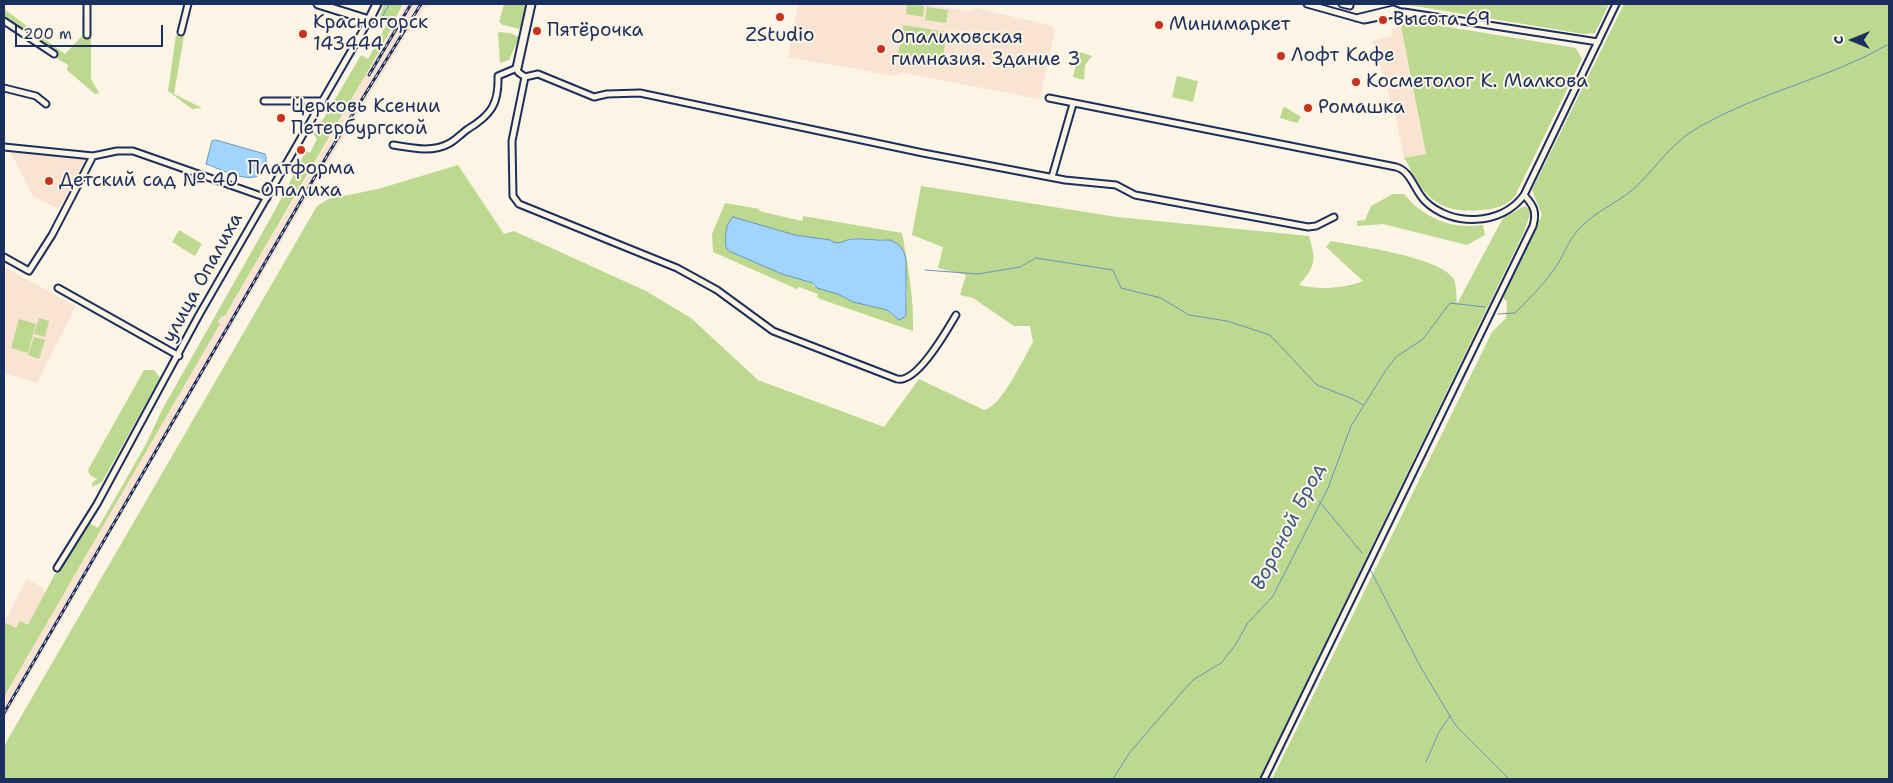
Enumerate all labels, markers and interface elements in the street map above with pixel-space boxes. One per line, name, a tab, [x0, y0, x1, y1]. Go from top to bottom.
place label: Высота 69	[1393, 9, 1491, 31]
marker: ZStudio	[774, 11, 786, 23]
place label: Красногорск 143444	[313, 12, 428, 56]
place label: Минимаркет	[1169, 14, 1290, 36]
marker: Высота 69	[1377, 14, 1389, 26]
scale bar	[18, 15, 165, 47]
north arrow	[1828, 15, 1878, 65]
marker: Минимаркет	[1153, 19, 1165, 31]
place label: Пятёрочка	[547, 20, 643, 42]
text: 200 m	[23, 24, 72, 44]
marker: Пятёрочка	[531, 25, 543, 37]
place label: ZStudio	[745, 25, 815, 47]
place label: Опалиховская гимназия. Здание 3	[891, 27, 1081, 71]
marker: Красногорск 143444	[297, 28, 309, 40]
text: С	[1829, 36, 1847, 44]
marker: Опалиховская гимназия. Здание 3	[875, 43, 887, 55]
place label: Лофт Кафе	[1291, 45, 1395, 67]
marker: Лофт Кафе	[1275, 50, 1287, 62]
place label: Косметолог К. Малкова	[1366, 71, 1588, 93]
marker: Косметолог К. Малкова	[1350, 76, 1362, 88]
place label: Церковь Ксении Петербургской	[291, 96, 441, 140]
place label: Ромашка	[1318, 97, 1405, 119]
marker: Ромашка	[1302, 102, 1314, 114]
marker: Церковь Ксении Петербургской	[275, 112, 287, 124]
marker: Платформа Опалиха	[295, 144, 307, 156]
place label: Платформа Опалиха	[248, 158, 354, 202]
place label: Детский сад № 40	[59, 170, 238, 192]
marker: Детский сад № 40	[43, 175, 55, 187]
street label: улица Опалиха	[158, 209, 248, 347]
water label: Вороной Брод	[1247, 459, 1331, 595]

